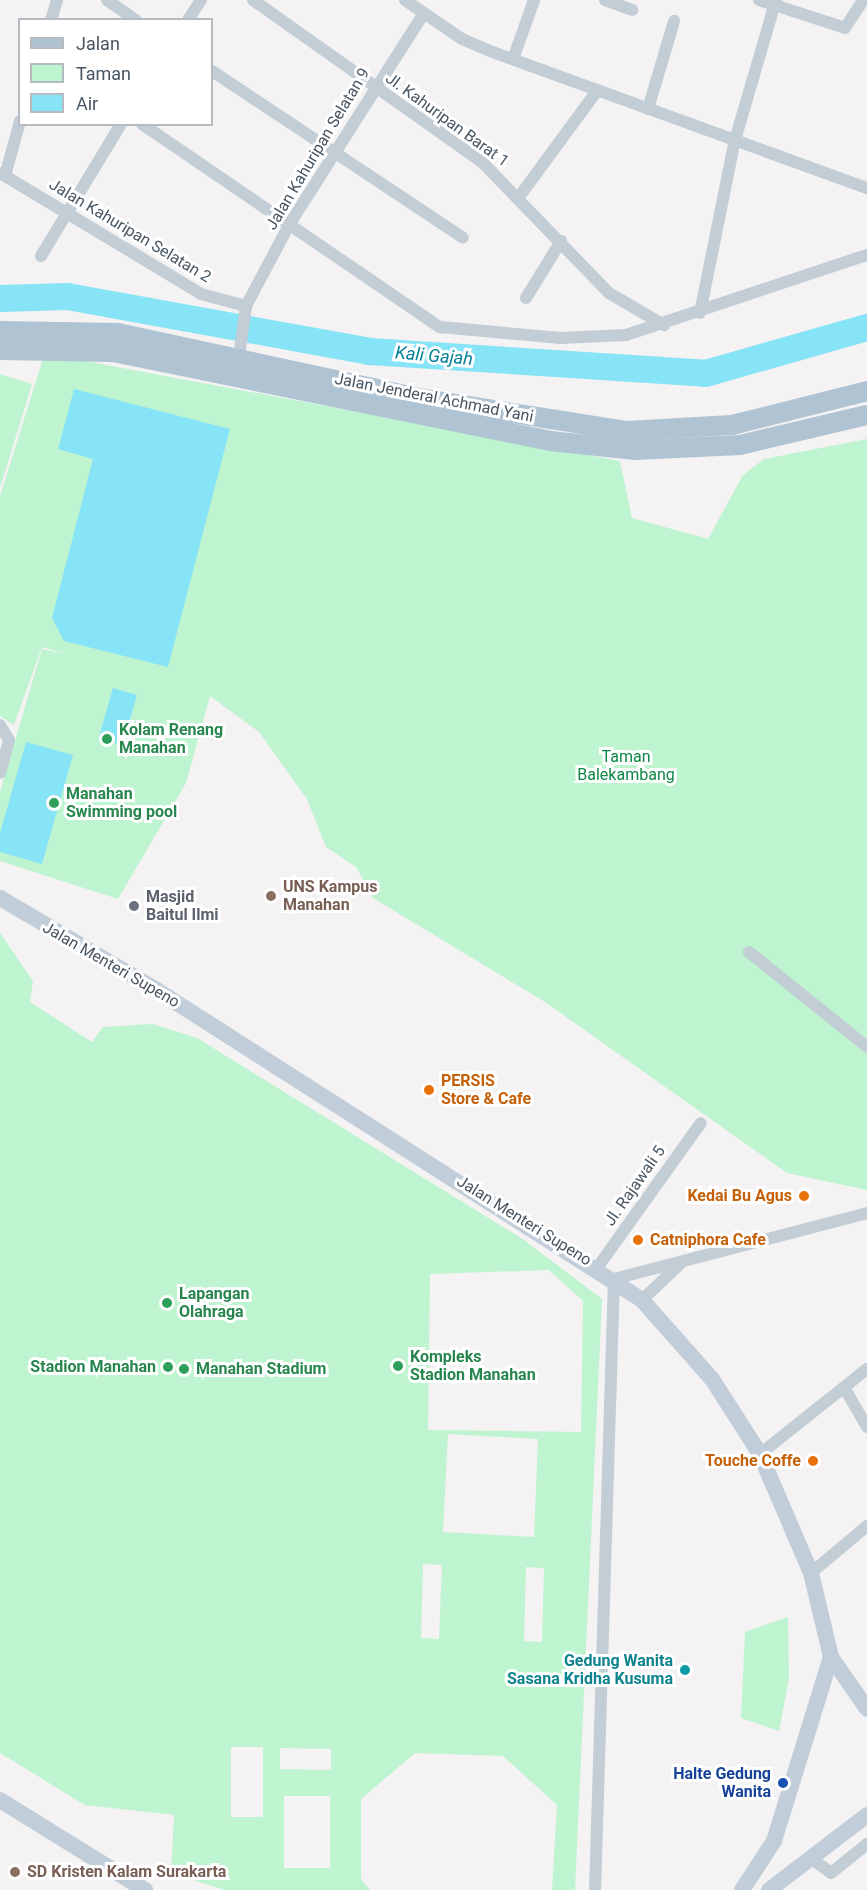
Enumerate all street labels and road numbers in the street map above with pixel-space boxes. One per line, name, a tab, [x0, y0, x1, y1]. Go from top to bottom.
street label: Jalan Kahuripan Selatan 9	[262, 65, 374, 233]
street label: Jl. Kahuripan Barat 1	[382, 69, 512, 171]
street label: Jalan Kahuripan Selatan 2	[46, 175, 214, 287]
street label: Jalan Jenderal Achmad Yani	[333, 369, 535, 427]
street label: Jalan Menteri Supeno	[39, 918, 183, 1012]
street label: Jl. Rajawali 5	[600, 1142, 670, 1230]
street label: Jalan Menteri Supeno	[453, 1172, 595, 1270]

